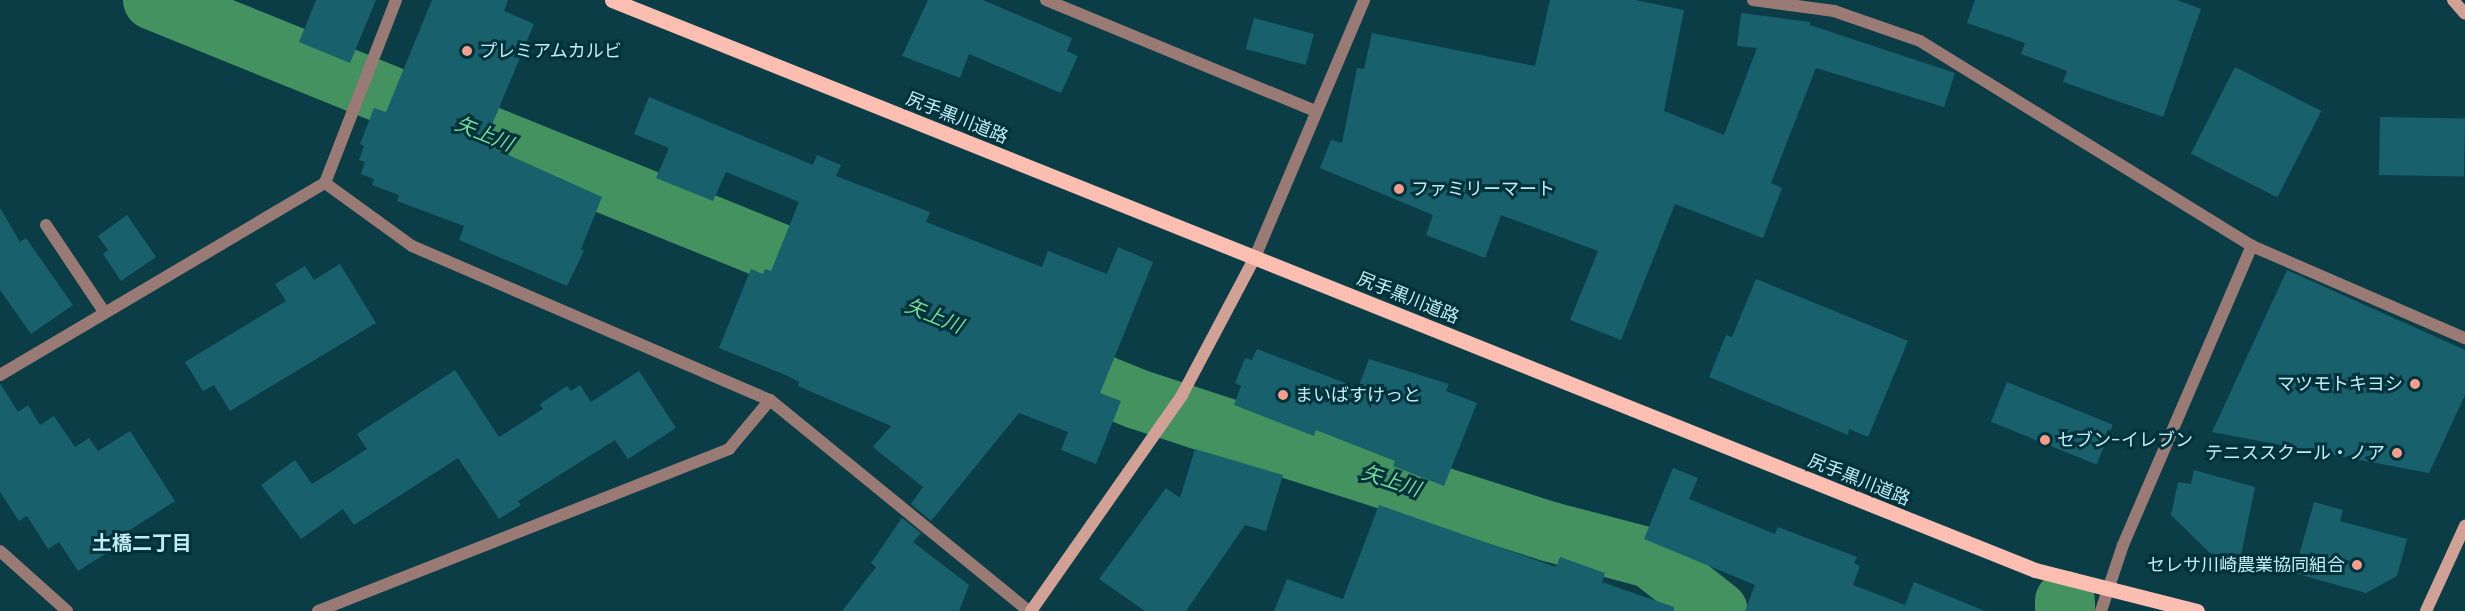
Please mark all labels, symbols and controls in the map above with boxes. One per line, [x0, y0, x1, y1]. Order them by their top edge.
place label: プレミアムカルビ [479, 40, 623, 62]
marker: プレミアムカルビ [460, 44, 474, 58]
street label: 尻手黒川道路 [903, 88, 1011, 148]
water label: 矢上川 [452, 112, 516, 156]
place label: ファミリーマート [1411, 178, 1555, 200]
marker: ファミリーマート [1392, 182, 1406, 196]
street label: 尻手黒川道路 [1354, 268, 1462, 328]
water label: 矢上川 [902, 294, 966, 338]
place label: マツモトキヨシ [2277, 373, 2403, 395]
marker: マツモトキヨシ [2408, 377, 2422, 391]
place label: まいばすけっと [1295, 384, 1421, 406]
marker: まいばすけっと [1276, 388, 1290, 402]
place label: セブン-イレブン [2057, 429, 2193, 451]
marker: セブン-イレブン [2038, 433, 2052, 447]
place label: テニススクール・ノア [2205, 442, 2385, 464]
marker: テニススクール・ノア [2390, 446, 2404, 460]
street label: 尻手黒川道路 [1805, 450, 1913, 510]
water label: 矢上川 [1359, 460, 1423, 502]
district label: 土橋二丁目 [92, 531, 192, 555]
place label: セレサ川崎農業協同組合 [2147, 554, 2345, 576]
marker: セレサ川崎農業協同組合 [2350, 558, 2364, 572]

